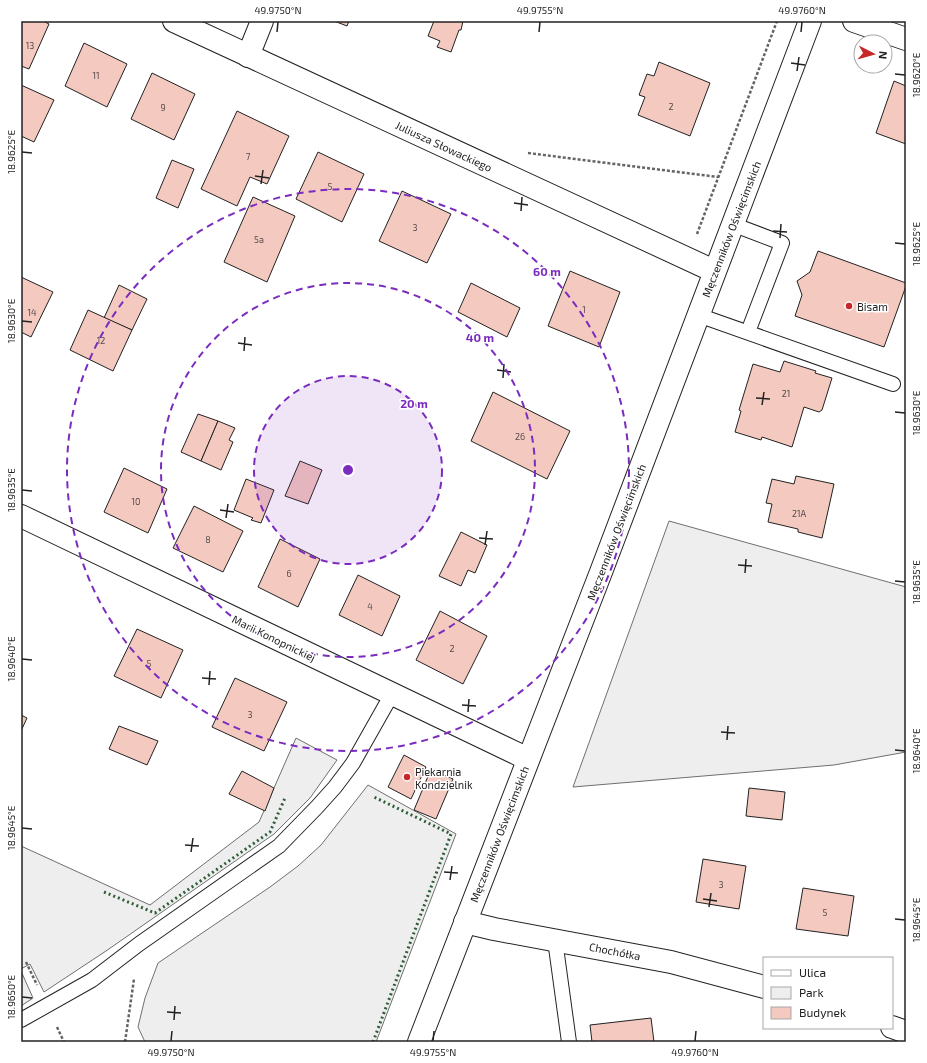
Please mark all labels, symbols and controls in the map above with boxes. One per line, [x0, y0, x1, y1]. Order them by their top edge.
text: 49.9750°N [254, 4, 302, 16]
text: 49.9755°N [517, 4, 563, 16]
text: 49.9760°N [778, 4, 826, 16]
north arrow [853, 34, 893, 74]
house number: 13 [26, 40, 34, 51]
text: N [877, 50, 890, 60]
text: 18.9620°E [910, 52, 922, 97]
house number: 11 [92, 70, 100, 81]
house number: 2 [668, 101, 674, 112]
house number: 9 [160, 102, 166, 113]
street label: Juliusza Słowackiego [394, 118, 494, 174]
text: 18.9625°E [5, 130, 17, 174]
house number: 7 [246, 151, 251, 162]
street label: Męczenników Oświęcimskich [699, 159, 763, 299]
house number: 5 [328, 181, 333, 192]
house number: 3 [412, 222, 418, 233]
text: 18.9625°E [910, 222, 922, 266]
house number: 5a [254, 234, 264, 245]
text: 60 m [533, 264, 561, 278]
text: 18.9630°E [5, 298, 17, 343]
place label: Bisam [857, 300, 888, 313]
marker: Bisam [844, 301, 854, 311]
house number: 1 [582, 304, 586, 315]
house number: 14 [27, 307, 37, 318]
text: 40 m [466, 330, 494, 344]
house number: 12 [97, 335, 105, 346]
house number: 21 [782, 388, 790, 399]
text: 18.9630°E [910, 390, 922, 435]
text: 20 m [400, 396, 428, 410]
house number: 26 [515, 431, 525, 442]
street label: Męczenników Oświęcimskich [584, 462, 648, 602]
centre of rings [341, 463, 355, 477]
text: 18.9635°E [5, 468, 17, 512]
house number: 10 [131, 496, 141, 507]
house number: 21A [792, 508, 807, 519]
house number: 8 [205, 534, 211, 545]
text: 18.9635°E [910, 560, 922, 604]
house number: 6 [286, 568, 292, 579]
house number: 4 [367, 601, 373, 612]
street label: Marii Konopnickiej [230, 612, 318, 665]
text: 18.9640°E [5, 636, 17, 682]
house number: 2 [449, 643, 455, 654]
house number: 5 [147, 658, 152, 669]
house number: 3 [247, 709, 253, 720]
text: 18.9640°E [910, 728, 922, 774]
street label: Męczenników Oświęcimskich [467, 764, 531, 904]
place label: Piekarnia Kondzielnik [415, 765, 473, 791]
marker: Piekarnia Kondzielnik [402, 772, 412, 782]
text: 18.9645°E [5, 805, 17, 850]
house number: 3 [718, 879, 724, 890]
text: 18.9645°E [910, 897, 922, 942]
house number: 5 [823, 907, 828, 918]
street label: Chochółka [588, 940, 642, 962]
legend [763, 957, 893, 1029]
text: Ulica [799, 965, 826, 979]
text: 18.9650°E [5, 974, 17, 1019]
text: Park [799, 985, 824, 999]
text: Budynek [799, 1005, 846, 1019]
text: 49.9750°N [147, 1046, 195, 1058]
text: 49.9755°N [410, 1046, 456, 1058]
text: 49.9760°N [671, 1046, 719, 1058]

